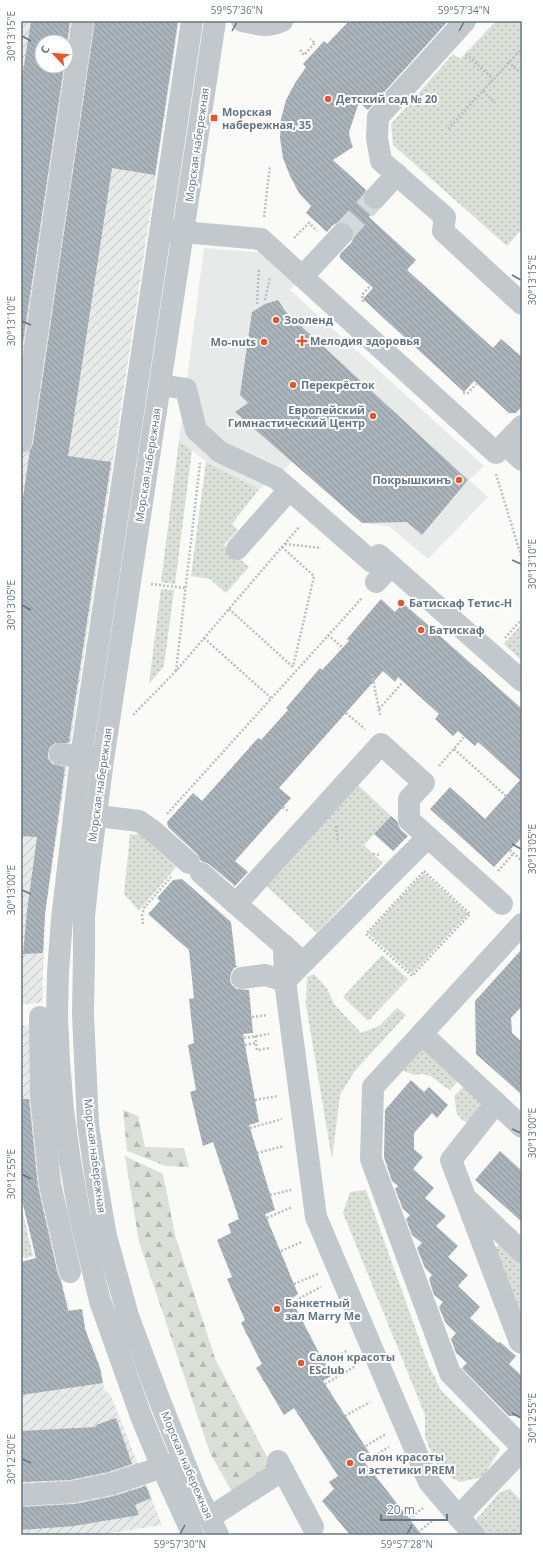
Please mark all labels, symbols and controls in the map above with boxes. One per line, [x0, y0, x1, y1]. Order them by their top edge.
text: 59°57'36"N [211, 3, 263, 17]
text: 59°57'34"N [438, 3, 490, 17]
text: 30°13'15"E [4, 11, 18, 61]
north arrow [34, 34, 74, 74]
text: С [36, 43, 53, 56]
street label: Морская набережная [181, 87, 212, 203]
place label: Детский сад № 20 [336, 91, 437, 106]
marker: Детский сад № 20 [323, 94, 333, 104]
place label: Морская набережная, 35 [222, 104, 311, 132]
marker: Морская набережная, 35 [209, 113, 219, 123]
text: 30°13'15"E [525, 255, 539, 305]
text: 30°13'10"E [4, 296, 18, 346]
place label: Зооленд [284, 312, 334, 327]
marker: Зооленд [271, 315, 281, 325]
place label: Мелодия здоровья [310, 333, 420, 348]
place label: Mo-nuts [211, 334, 257, 349]
marker: Мелодия здоровья [297, 336, 307, 346]
marker: Mo-nuts [259, 337, 269, 347]
place label: Перекрёсток [301, 377, 375, 392]
marker: Перекрёсток [288, 380, 298, 390]
place label: Европейский Гимнастический Центр [228, 402, 365, 430]
street label: Морская набережная [131, 407, 164, 523]
marker: Европейский Гимнастический Центр [368, 411, 378, 421]
place label: Покрышкинъ [372, 472, 451, 487]
marker: Покрышкинъ [454, 475, 464, 485]
text: 30°13'10"E [525, 539, 539, 589]
text: 30°13'05"E [4, 580, 18, 630]
place label: Батискаф Тетис-Н [409, 595, 512, 610]
marker: Батискаф Тетис-Н [396, 598, 406, 608]
place label: Батискаф [429, 622, 485, 637]
marker: Батискаф [416, 625, 426, 635]
street label: Морская набережная [84, 727, 115, 843]
text: 30°13'05"E [525, 824, 539, 874]
text: 30°13'00"E [4, 865, 18, 915]
street label: Морская набережная [81, 1098, 110, 1214]
text: 30°13'00"E [525, 1108, 539, 1158]
text: 30°12'55"E [4, 1149, 18, 1199]
place label: Банкетный зал Marry Me [285, 1295, 361, 1323]
marker: Банкетный зал Marry Me [272, 1304, 282, 1314]
place label: Салон красоты ESclub [309, 1349, 395, 1377]
marker: Салон красоты ESclub [296, 1358, 306, 1368]
text: 30°12'55"E [525, 1393, 539, 1443]
street label: Морская набережная [158, 1409, 217, 1521]
text: 30°12'50"E [4, 1434, 18, 1484]
place label: Салон красоты и эстетики PREM [358, 1449, 455, 1477]
marker: Салон красоты и эстетики PREM [345, 1458, 355, 1468]
scale bar [381, 1496, 447, 1522]
text: 20 m [387, 1501, 415, 1518]
text: 59°57'30"N [154, 1537, 206, 1551]
text: 59°57'28"N [381, 1537, 433, 1551]

